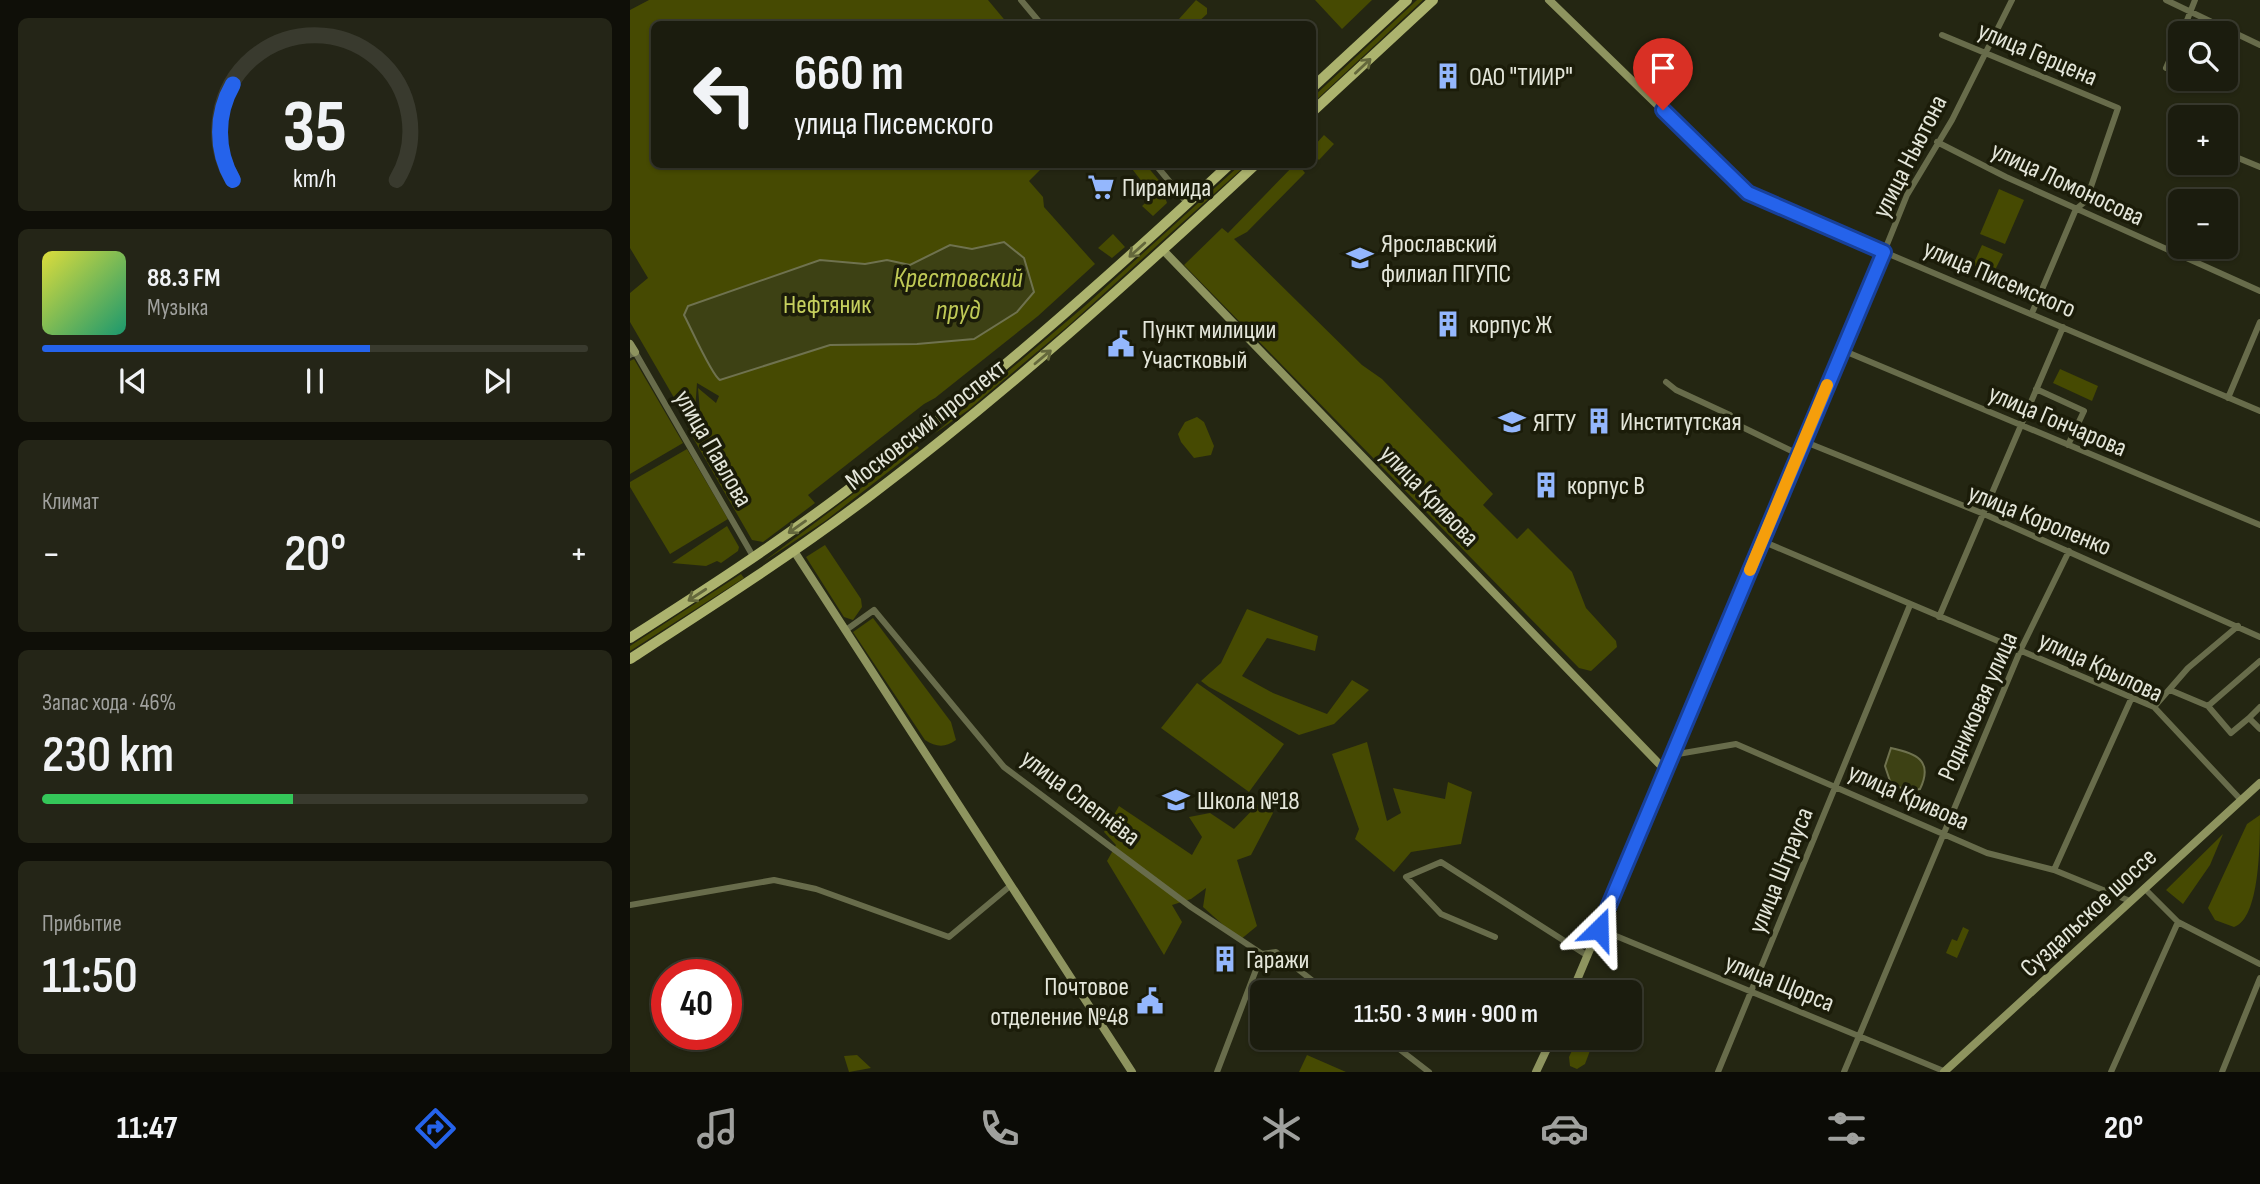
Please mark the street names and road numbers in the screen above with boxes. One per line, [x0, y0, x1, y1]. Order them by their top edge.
street label: улица Герцена [1973, 15, 2102, 93]
street label: улица Ньютона [1866, 90, 1954, 223]
street label: улица Ломоносова [1986, 135, 2149, 233]
street label: улица Писемского [1919, 233, 2080, 325]
street label: Московский проспект [840, 353, 1012, 497]
street label: улица Гончарова [1984, 378, 2131, 464]
street label: улица Павлова [667, 385, 759, 513]
street label: улица Кривова [1373, 439, 1485, 553]
street label: улица Короленко [1963, 478, 2116, 563]
street label: улица Крылова [2033, 625, 2167, 710]
street label: Родниковая улица [1932, 627, 2025, 786]
street label: улица Слепнёва [1014, 743, 1146, 853]
street label: улица Кривова [1843, 757, 1974, 838]
street label: улица Штрауса [1742, 803, 1821, 938]
street label: Суздальское шоссе [2014, 842, 2164, 984]
street label: улица Щорса [1720, 947, 1839, 1019]

